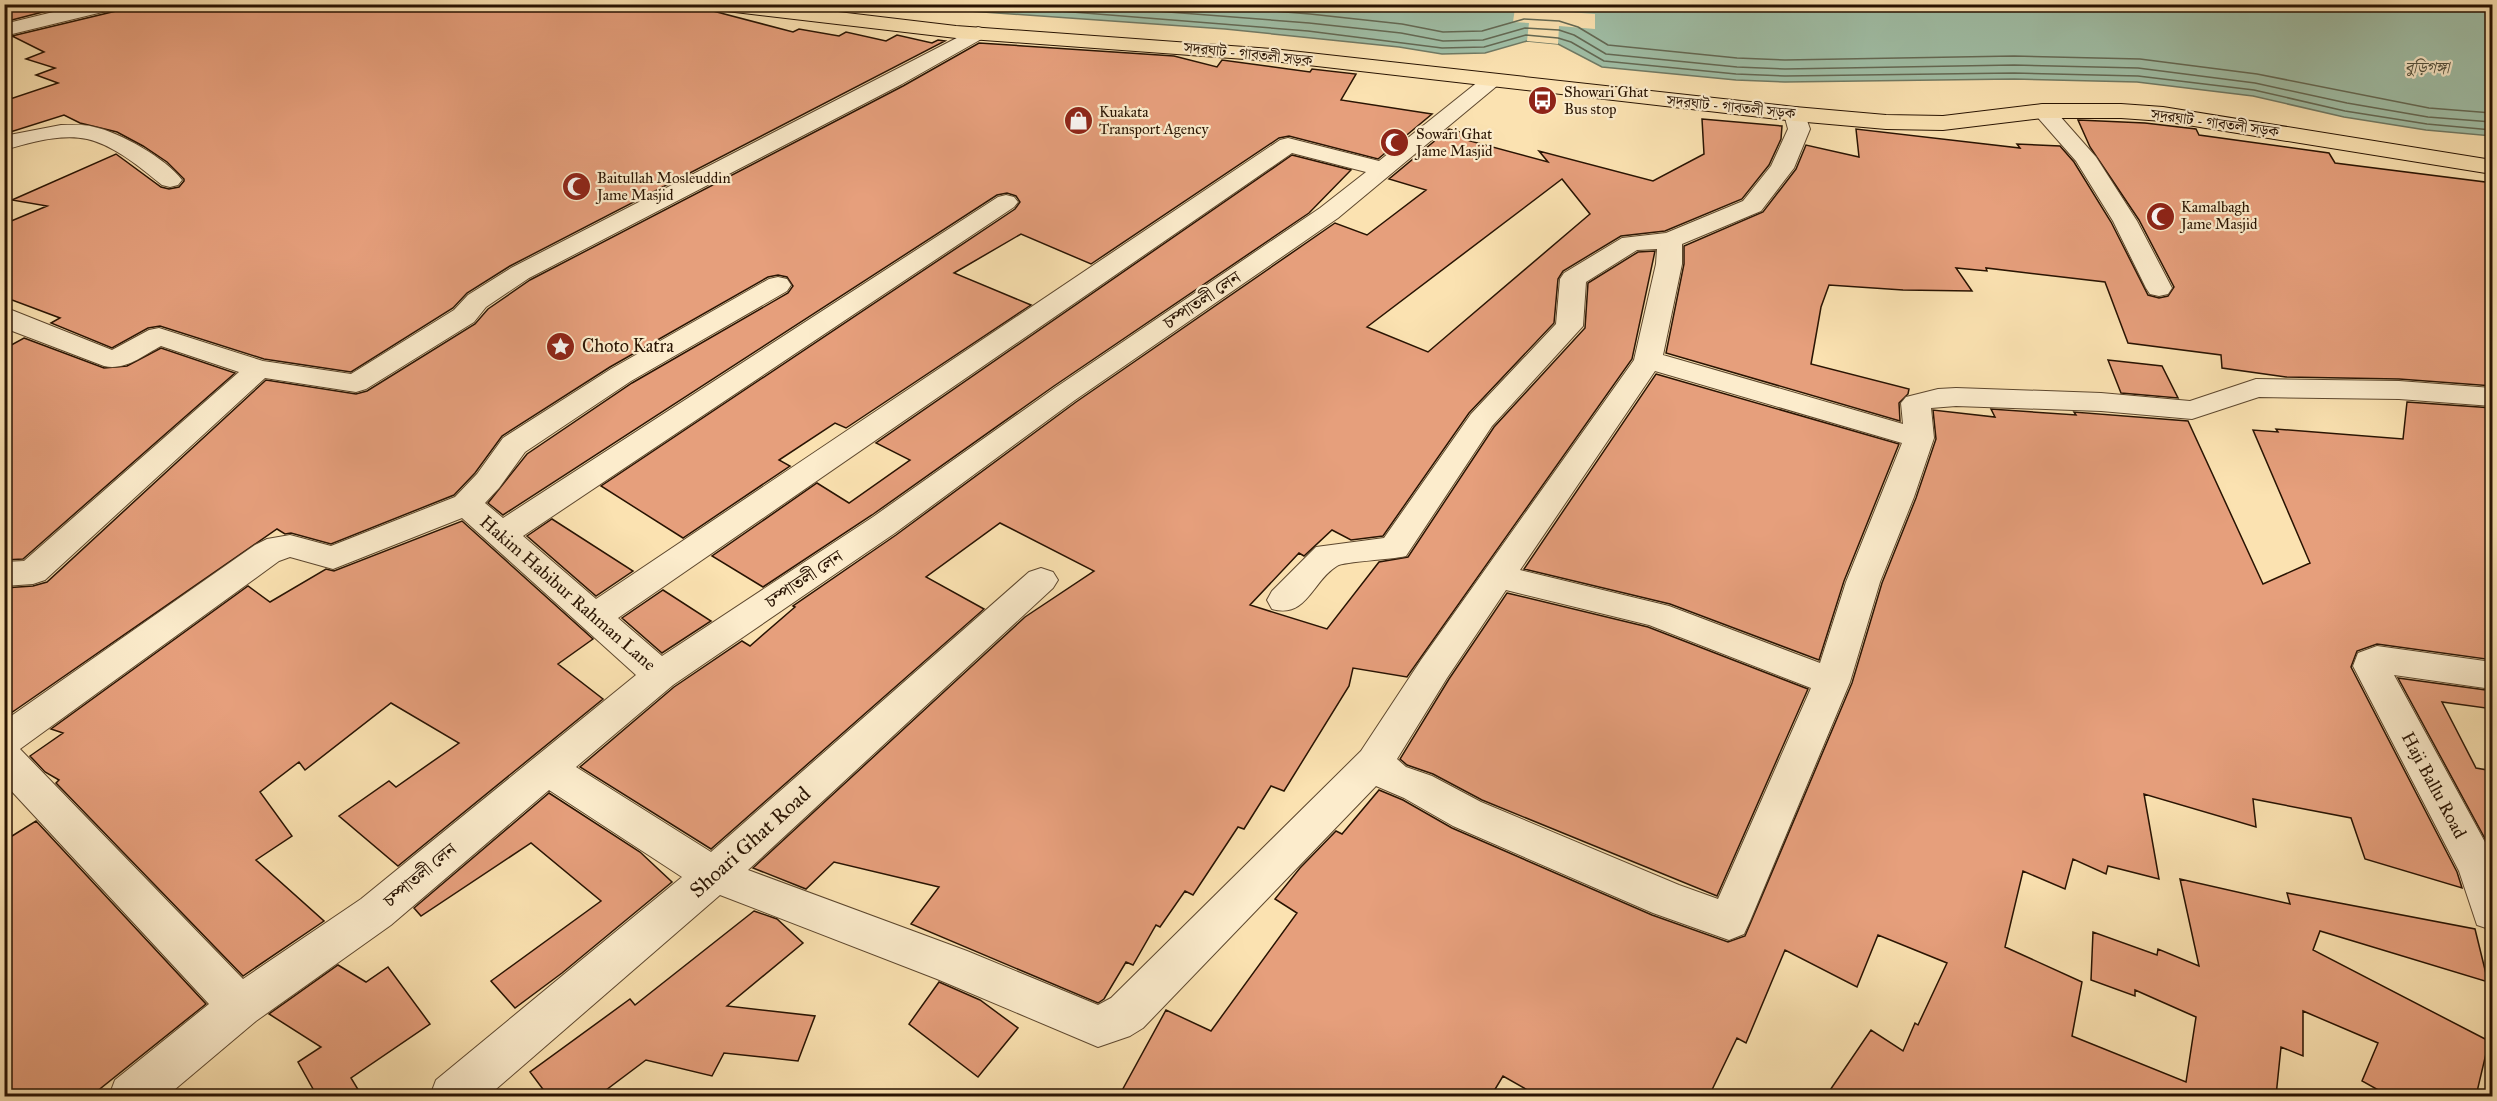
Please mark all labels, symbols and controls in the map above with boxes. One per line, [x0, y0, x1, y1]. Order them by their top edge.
street label: সদরঘাট - গাবতলী সড়ক [1182, 38, 1314, 70]
water label: বুড়িগঙ্গা [2405, 58, 2451, 77]
place label: Showari Ghat Bus stop [1564, 83, 1649, 118]
bus stop icon: Showari Ghat Bus stop [1527, 85, 1559, 117]
street label: সদরঘাট - গাবতলী সড়ক [1665, 91, 1797, 123]
place label: Kuakata Transport Agency [1099, 103, 1210, 138]
shop icon: Kuakata Transport Agency [1062, 105, 1094, 137]
street label: সদরঘাট - গাবতলী সড়ক [2149, 105, 2281, 141]
place label: Sowari Ghat Jame Masjid [1414, 125, 1493, 161]
mosque icon: Sowari Ghat Jame Masjid [1379, 127, 1411, 159]
place label: Baitullah Mosleuddin Jame Masjid [595, 169, 731, 205]
mosque icon: Baitullah Mosleuddin Jame Masjid [560, 171, 592, 203]
place label: Kamalbagh Jame Masjid [2179, 198, 2258, 234]
mosque icon: Kamalbagh Jame Masjid [2144, 200, 2176, 232]
street label: চম্পাতলী লেন [1158, 266, 1245, 334]
place icon: Choto Katra [545, 330, 577, 362]
place label: Choto Katra [582, 335, 674, 357]
street label: Hakim Habibur Rahman Lane [476, 511, 660, 675]
street label: চম্পাতলী লেন [760, 545, 847, 613]
street label: Haji Ballu Road [2397, 728, 2471, 842]
street label: Shoari Ghat Road [684, 780, 816, 903]
street label: চম্পাতলী লেন [378, 838, 461, 913]

